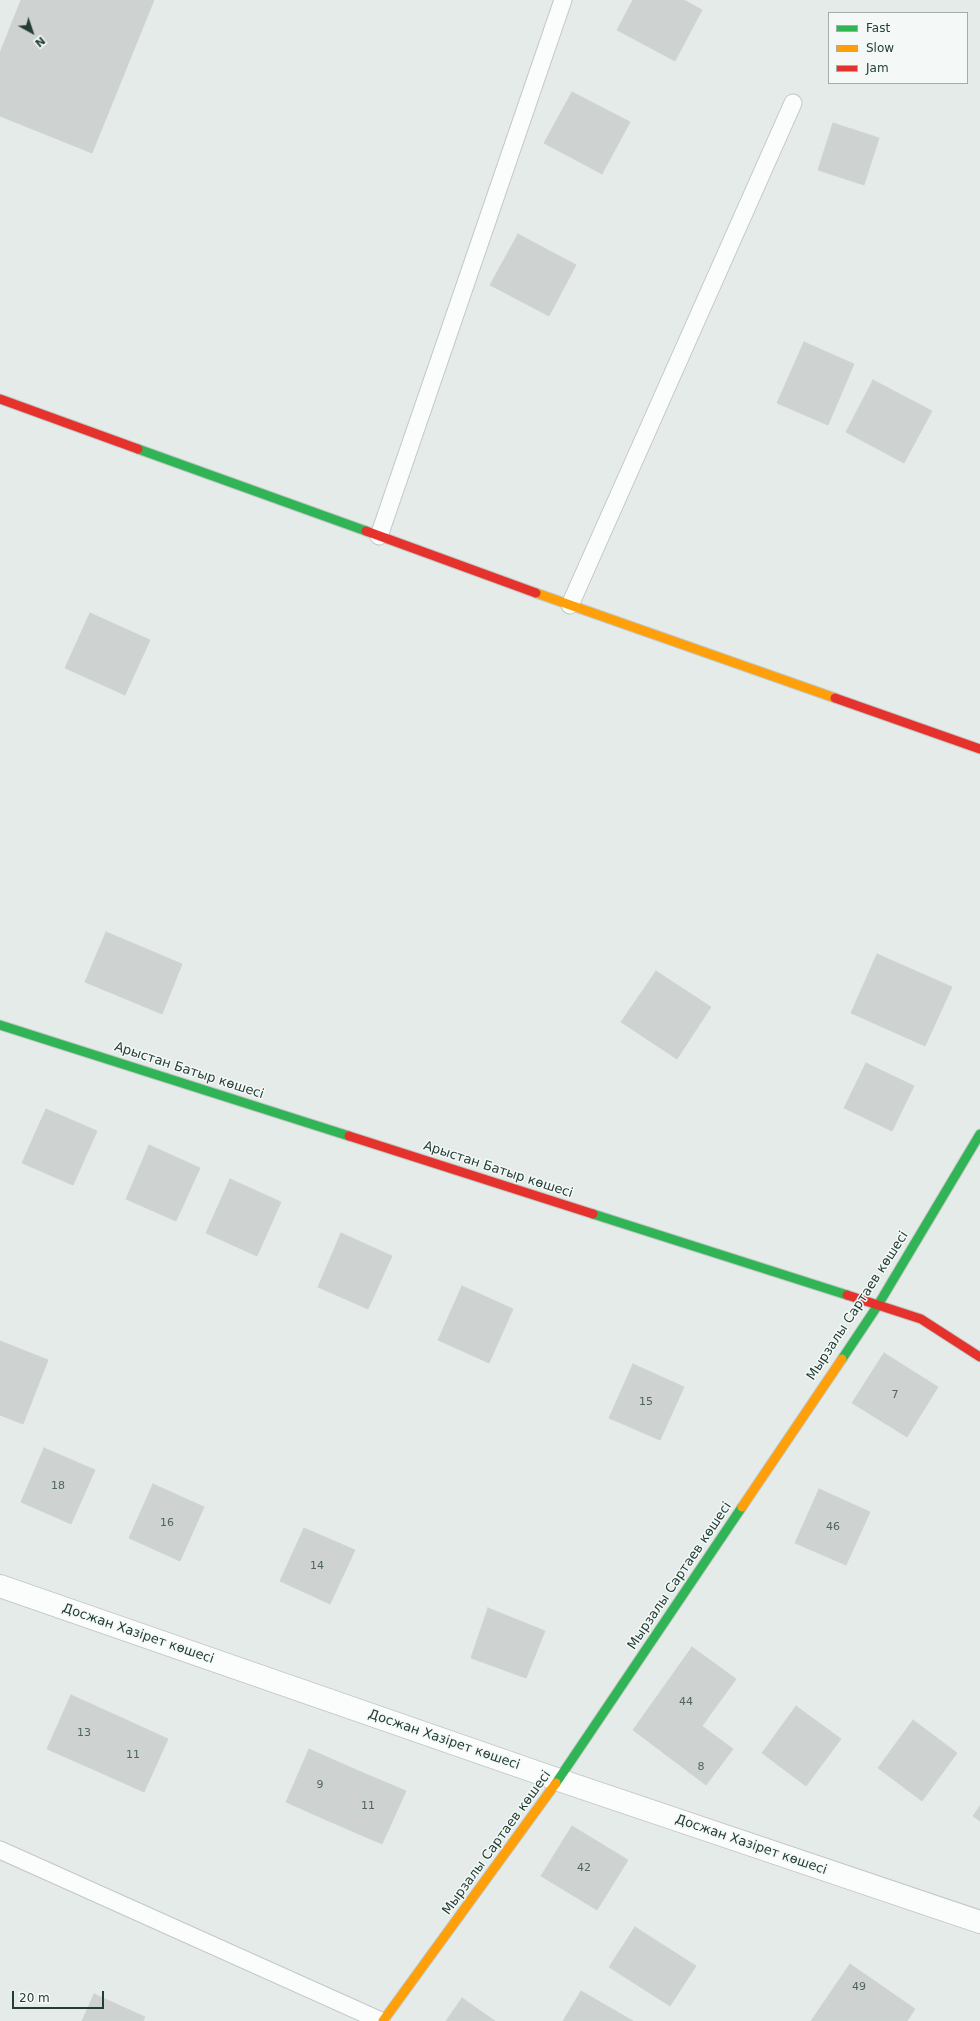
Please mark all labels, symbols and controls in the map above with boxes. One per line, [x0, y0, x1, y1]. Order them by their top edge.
north arrow [12, 12, 52, 52]
legend [828, 12, 968, 84]
text: Fast [866, 21, 890, 35]
text: N [32, 34, 48, 50]
text: Slow [866, 41, 894, 55]
text: Jam [866, 61, 889, 75]
street label: Арыстан Батыр көшесі [112, 1039, 266, 1103]
street label: Арыстан Батыр көшесі [421, 1138, 575, 1202]
street label: Мырзалы Сартаев көшесі [804, 1229, 912, 1383]
house number: 7 [892, 1388, 898, 1402]
house number: 15 [639, 1395, 653, 1409]
house number: 18 [51, 1479, 65, 1493]
street label: Мырзалы Сартаев көшесі [625, 1499, 735, 1653]
house number: 16 [160, 1516, 174, 1530]
house number: 46 [826, 1520, 840, 1534]
house number: 14 [310, 1559, 324, 1573]
street label: Досжан Хазірет көшесі [60, 1601, 216, 1667]
house number: 44 [679, 1695, 693, 1709]
street label: Досжан Хазірет көшесі [366, 1707, 522, 1773]
house number: 13 [77, 1726, 91, 1740]
house number: 11 [126, 1748, 140, 1762]
house number: 8 [698, 1760, 704, 1774]
street label: Мырзалы Сартаев көшесі [439, 1768, 555, 1918]
house number: 9 [317, 1778, 323, 1792]
house number: 11 [361, 1799, 375, 1813]
street label: Досжан Хазірет көшесі [673, 1812, 829, 1878]
house number: 42 [577, 1861, 591, 1875]
house number: 49 [852, 1980, 866, 1994]
scale bar [14, 1983, 106, 2009]
text: 20 m [19, 1991, 50, 2005]

